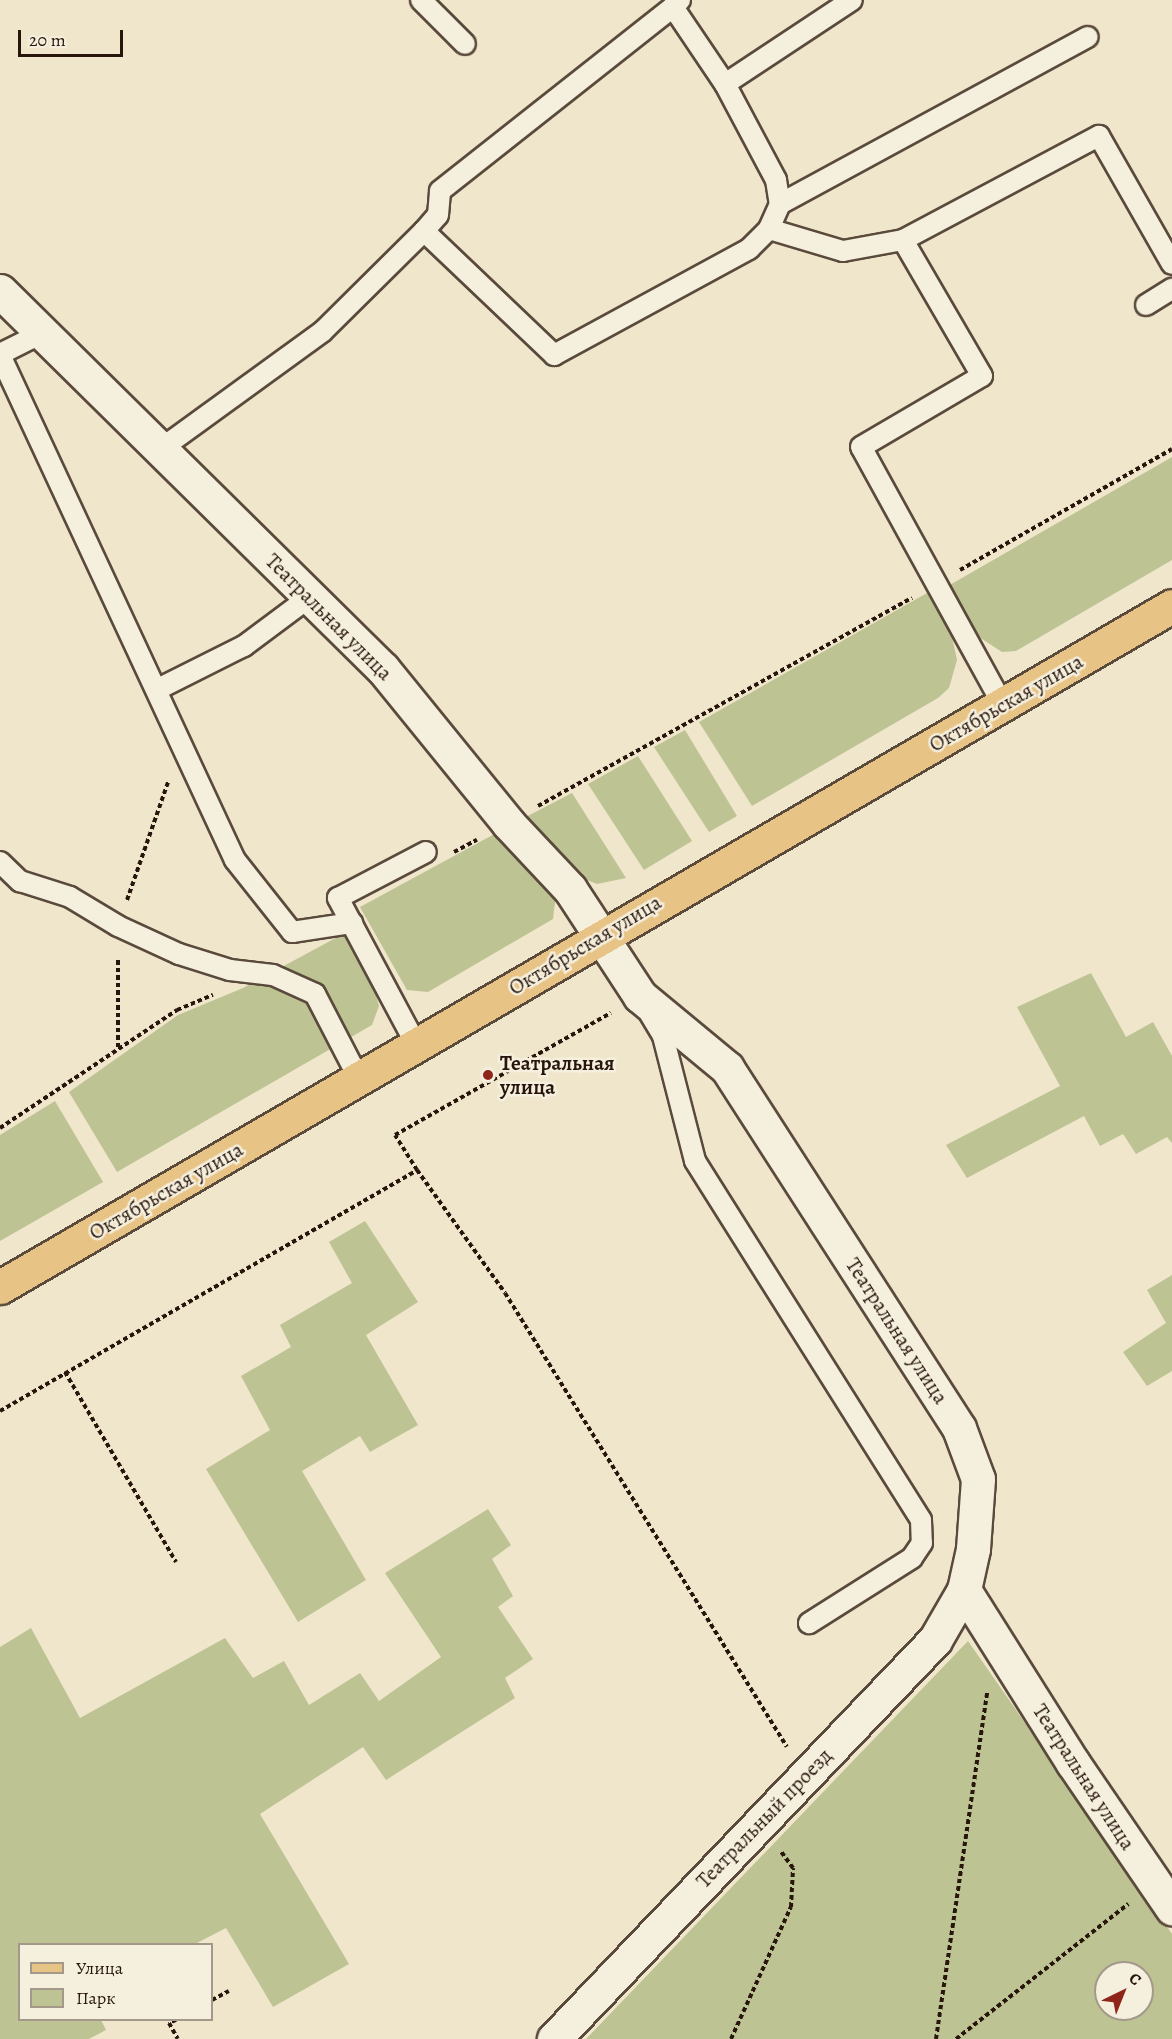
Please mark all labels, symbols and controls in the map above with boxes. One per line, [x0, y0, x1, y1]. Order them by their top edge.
scale bar [21, 18, 126, 56]
text: 20 m [29, 28, 66, 52]
street label: Театральная улица [260, 548, 398, 686]
street label: Октябрьская улица [925, 649, 1087, 757]
street label: Октябрьская улица [504, 890, 666, 1000]
place label: Театральная улица [500, 1050, 615, 1100]
marker: Театральная улица [481, 1068, 495, 1082]
street label: Октябрьская улица [85, 1137, 247, 1245]
street label: Театральная улица [840, 1253, 954, 1409]
street label: Театральная улица [1027, 1699, 1141, 1855]
street label: Театральный проезд [691, 1743, 837, 1893]
legend [18, 1943, 213, 2021]
text: Улица [76, 1956, 123, 1980]
north arrow [1094, 1961, 1154, 2021]
text: С [1124, 1968, 1146, 1991]
text: Парк [76, 1986, 116, 2010]

